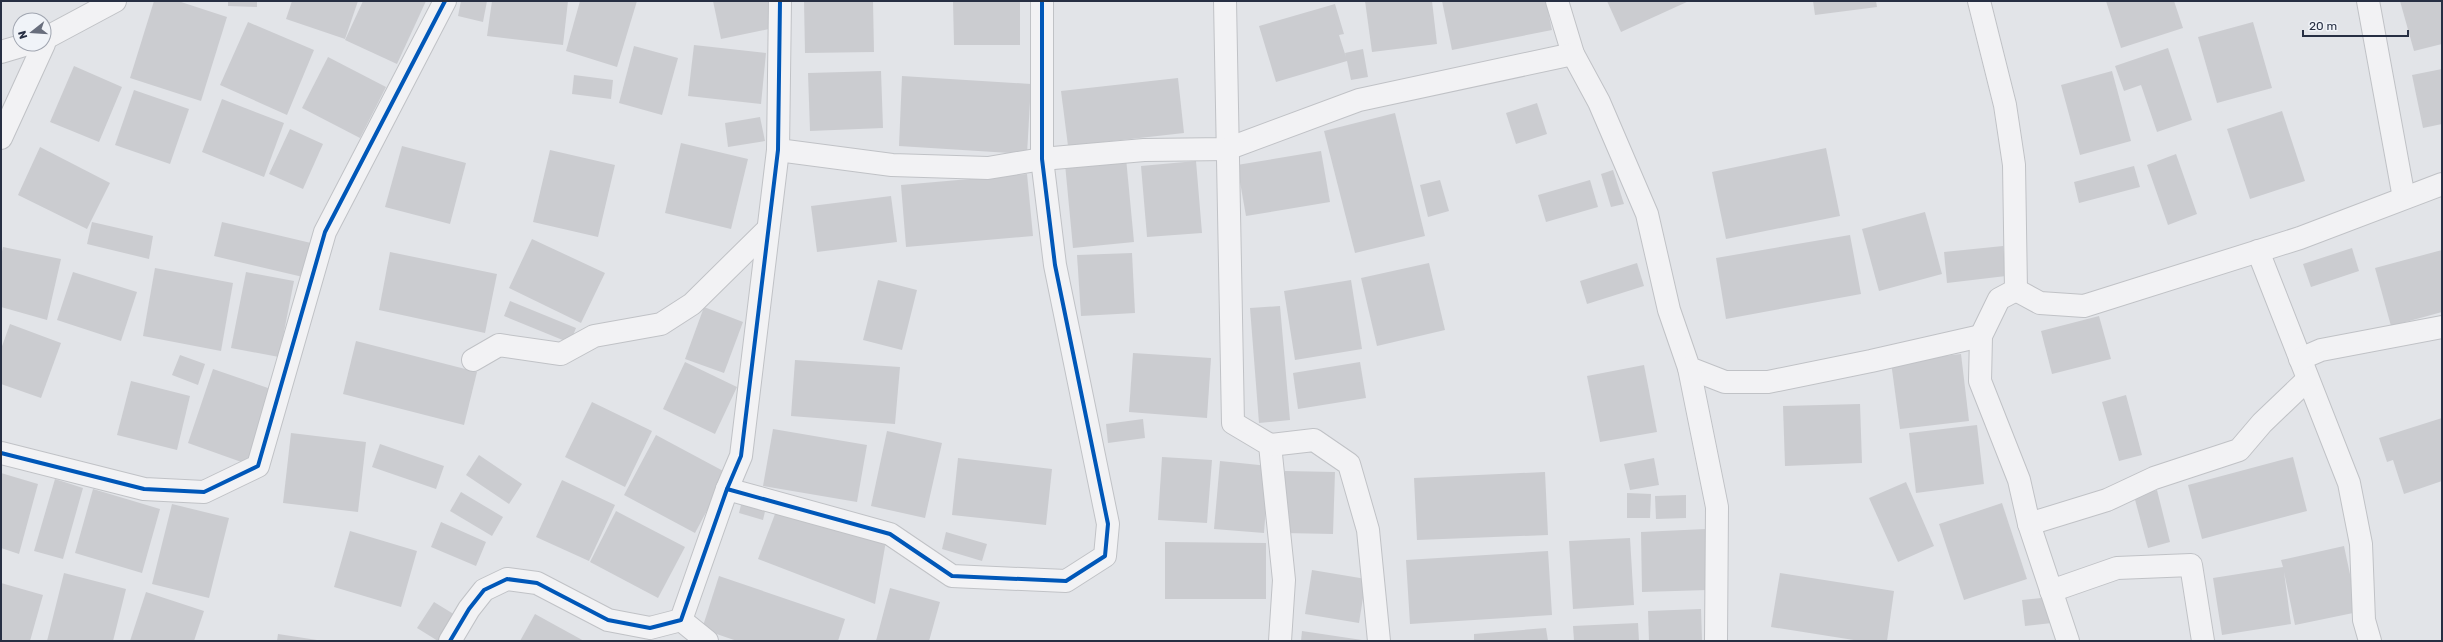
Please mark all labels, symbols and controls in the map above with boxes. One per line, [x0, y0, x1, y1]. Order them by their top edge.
north arrow [12, 12, 52, 52]
scale bar [2303, 12, 2408, 38]
text: 20 m [2309, 19, 2337, 33]
text: N [16, 29, 30, 40]

